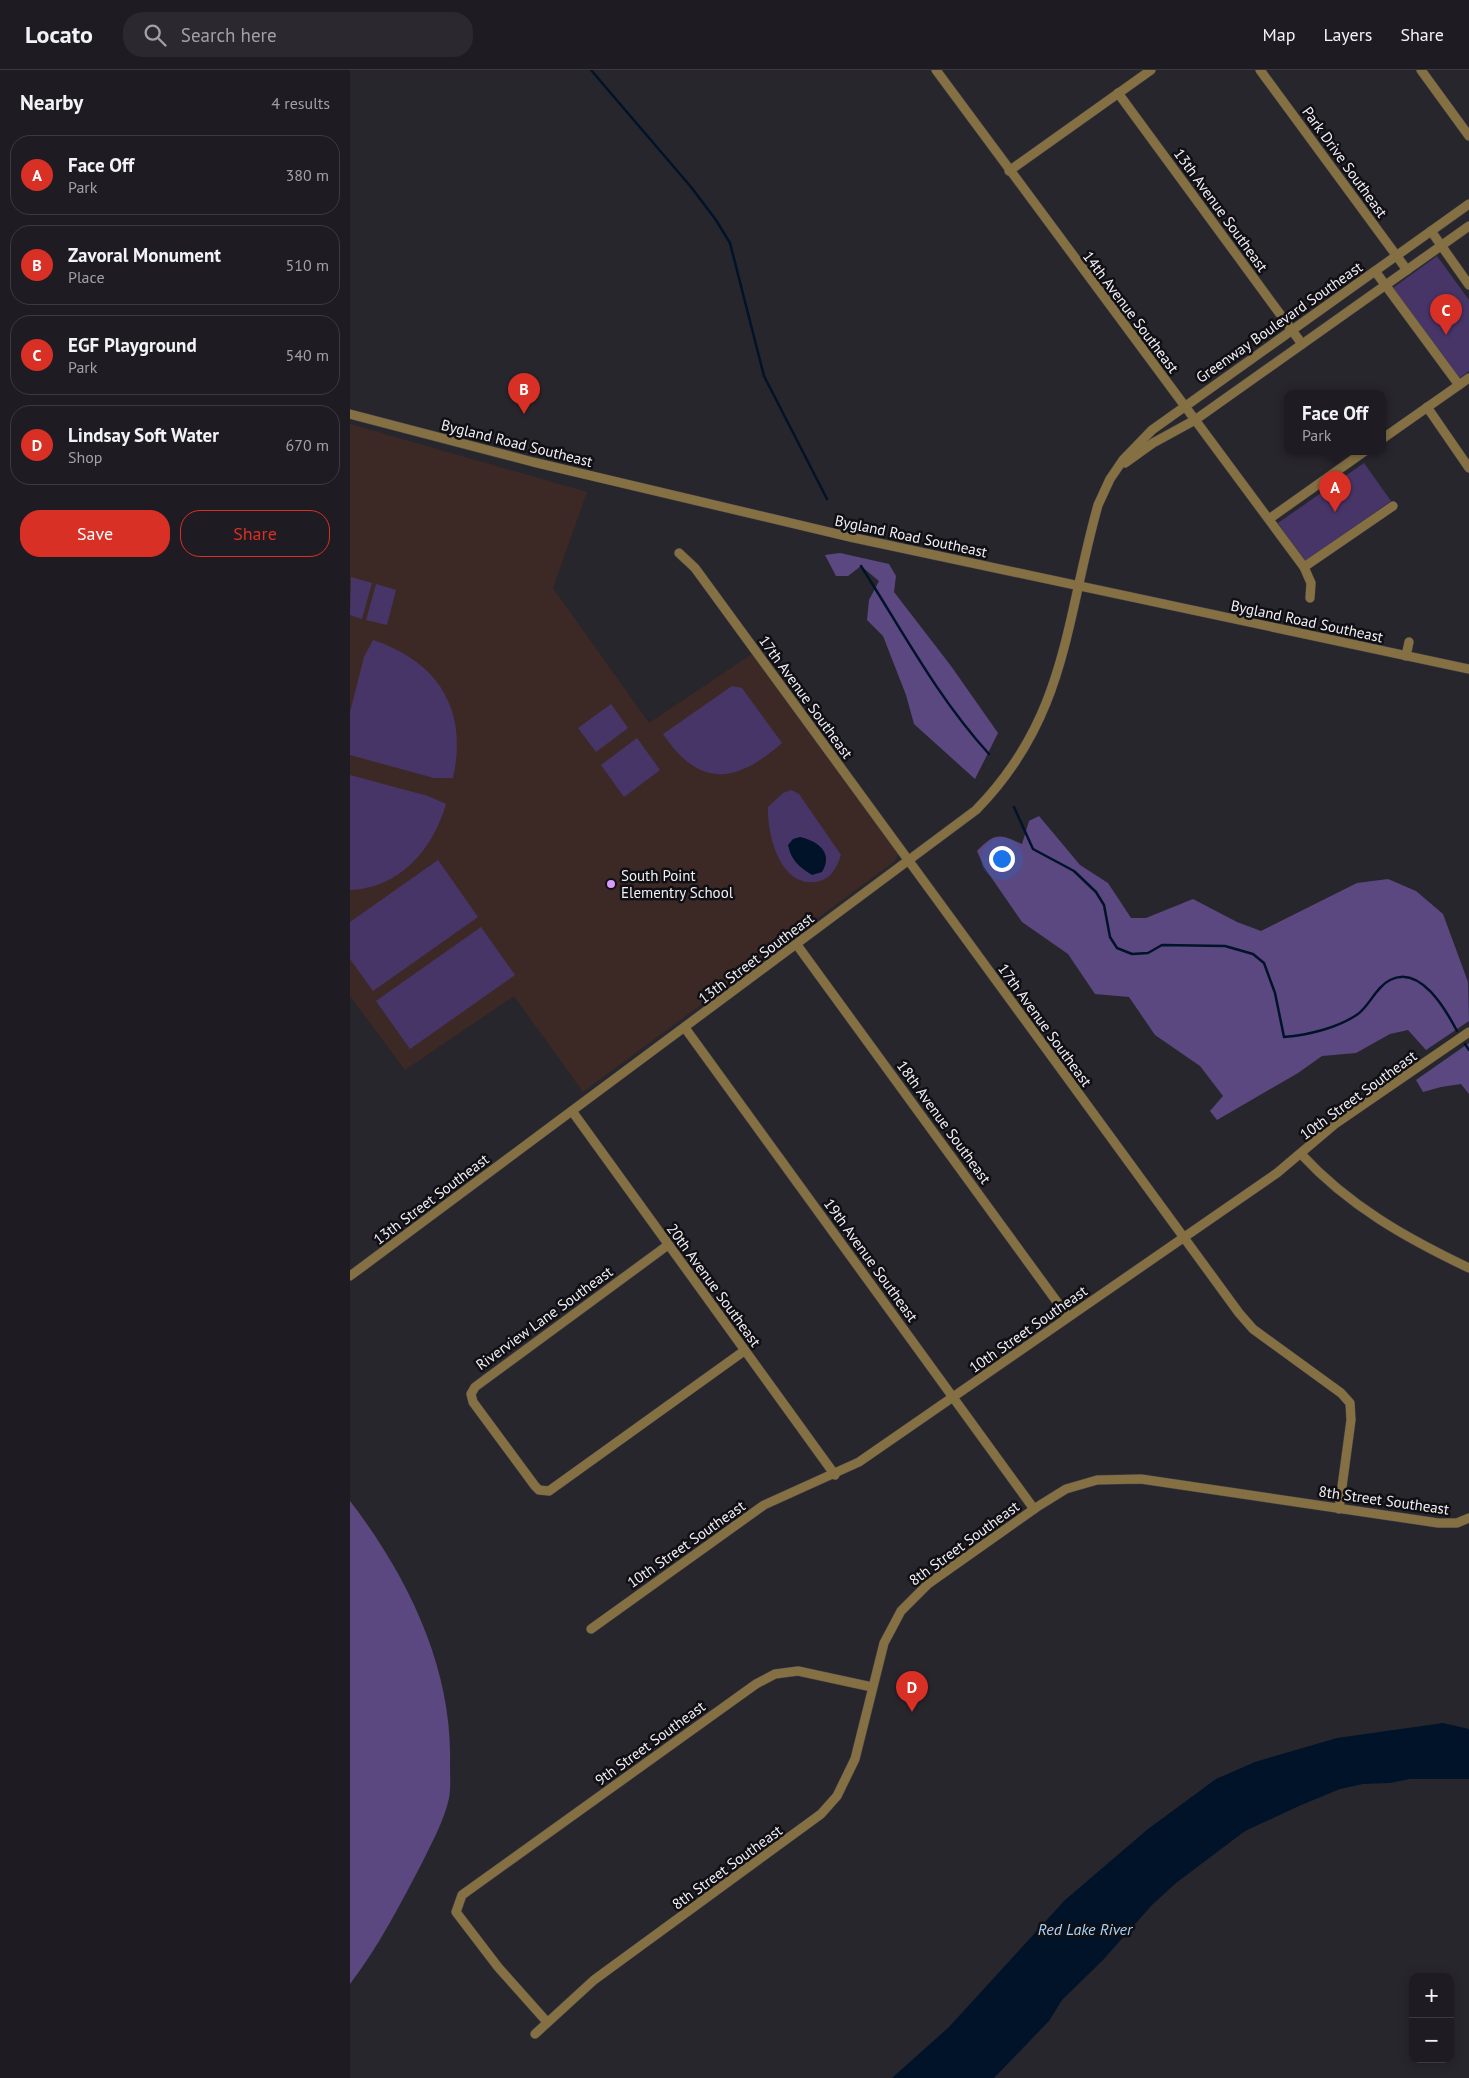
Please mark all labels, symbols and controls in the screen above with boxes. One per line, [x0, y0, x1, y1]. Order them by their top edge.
search box [123, 12, 473, 57]
text: Locato [25, 19, 93, 50]
icon: search [141, 21, 169, 49]
text: Search here [181, 23, 277, 47]
text: Map [1263, 23, 1295, 46]
text: Layers [1323, 23, 1372, 46]
text: Share [1400, 23, 1444, 46]
text: Nearby [20, 89, 83, 116]
text: 4 results [271, 93, 330, 113]
street label: Park Drive Southeast [1298, 103, 1392, 221]
street label: 13th Avenue Southeast [1170, 145, 1272, 275]
text: Face Off [68, 153, 134, 177]
text: A [32, 165, 42, 185]
text: 380 m [286, 165, 329, 185]
text: Park [68, 177, 97, 197]
text: Zavoral Monument [68, 243, 221, 267]
street label: 14th Avenue Southeast [1079, 247, 1183, 377]
text: B [32, 255, 42, 275]
text: 510 m [286, 255, 329, 275]
street label: Greenway Boulevard Southeast [1192, 257, 1366, 387]
text: Place [68, 267, 105, 287]
pin: C [1430, 294, 1462, 335]
text: EGF Playground [68, 333, 197, 357]
text: C [33, 345, 41, 365]
text: 540 m [286, 345, 329, 365]
text: Park [68, 357, 97, 377]
pin: B [508, 373, 540, 414]
popup [1284, 390, 1386, 455]
text: Face Off [1302, 401, 1368, 425]
street label: Bygland Road Southeast [439, 415, 595, 471]
text: Lindsay Soft Water [68, 423, 219, 447]
text: Park [1302, 425, 1331, 445]
text: D [32, 435, 42, 455]
text: 670 m [286, 435, 329, 455]
text: Shop [68, 447, 102, 467]
pin: A [1319, 471, 1351, 512]
button: Save [20, 510, 170, 557]
button: Share [180, 510, 330, 557]
street label: Bygland Road Southeast [833, 511, 989, 561]
street label: Bygland Road Southeast [1229, 596, 1385, 646]
street label: 17th Avenue Southeast [755, 632, 857, 762]
your location [989, 846, 1015, 872]
place label: South Point Elementry School [621, 866, 734, 902]
marker: South Point Elementry School [605, 878, 617, 890]
street label: 13th Street Southeast [694, 908, 818, 1008]
street label: 17th Avenue Southeast [994, 960, 1096, 1090]
street label: 10th Street Southeast [1296, 1046, 1420, 1144]
street label: 18th Avenue Southeast [893, 1057, 995, 1187]
street label: 13th Street Southeast [369, 1149, 493, 1249]
street label: 19th Avenue Southeast [820, 1195, 922, 1325]
street label: 20th Avenue Southeast [663, 1220, 765, 1350]
street label: Riverview Lane Southeast [472, 1262, 616, 1374]
street label: 10th Street Southeast [965, 1281, 1091, 1377]
street label: 8th Street Southeast [1317, 1481, 1451, 1519]
street label: 10th Street Southeast [623, 1496, 749, 1592]
street label: 8th Street Southeast [905, 1497, 1023, 1589]
pin: D [896, 1671, 928, 1712]
street label: 9th Street Southeast [591, 1697, 709, 1789]
street label: 8th Street Southeast [668, 1821, 786, 1913]
water label: Red Lake River [1038, 1919, 1134, 1939]
map controls [1409, 1973, 1454, 2063]
button: + [1409, 1973, 1454, 2018]
button: − [1409, 2018, 1454, 2063]

